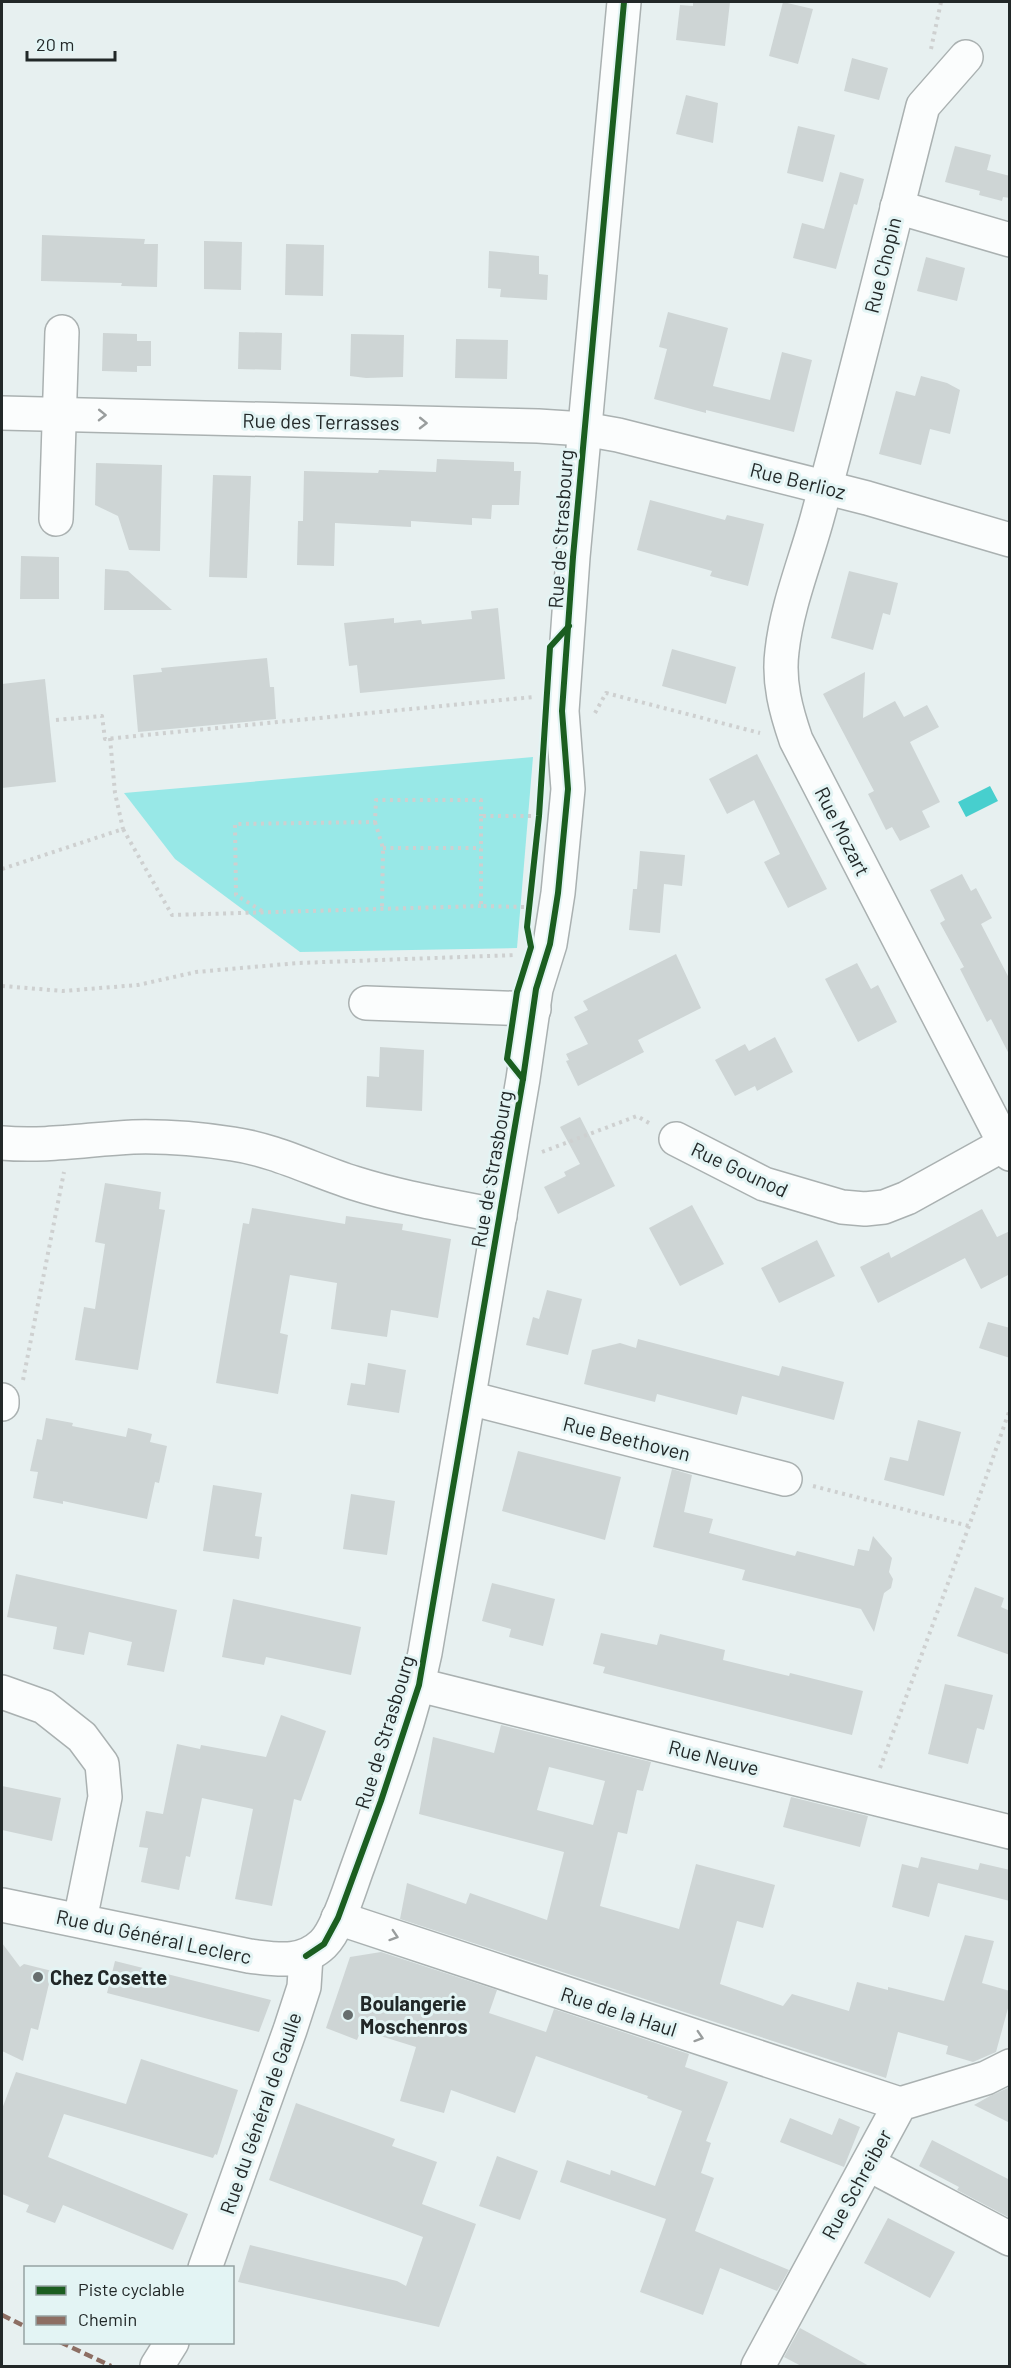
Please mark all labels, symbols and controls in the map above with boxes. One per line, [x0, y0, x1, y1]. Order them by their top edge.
scale bar [27, 24, 116, 62]
text: 20 m [36, 33, 74, 55]
street label: Rue Chopin [858, 214, 906, 316]
street label: Rue des Terrasses [242, 408, 400, 434]
one-way arrow [97, 409, 106, 421]
one-way arrow [418, 417, 427, 430]
street label: Rue de Strasbourg [542, 449, 578, 609]
street label: Rue Berlioz [748, 457, 848, 503]
street label: Rue Mozart [810, 782, 876, 880]
street label: Rue de Strasbourg [465, 1088, 517, 1250]
street label: Rue Gounod [688, 1136, 792, 1202]
street label: Rue Beethoven [561, 1411, 693, 1465]
street label: Rue de Strasbourg [349, 1652, 419, 1812]
street label: Rue Neuve [666, 1734, 762, 1780]
street label: Rue du Général Leclerc [54, 1904, 254, 1968]
one-way arrow [388, 1929, 399, 1942]
place label: Chez Cosette [50, 1965, 167, 1989]
marker: Chez Cosette [31, 1970, 45, 1984]
street label: Rue de la Haul [558, 1981, 680, 2041]
place label: Boulangerie Moschenros [360, 1991, 468, 2038]
marker: Boulangerie Moschenros [341, 2008, 355, 2022]
street label: Rue du Général de Gaulle [214, 2009, 306, 2217]
one-way arrow [693, 2030, 704, 2043]
street label: Rue Schreiber [816, 2125, 896, 2243]
legend [24, 2266, 234, 2344]
text: Piste cyclable [78, 2278, 185, 2300]
text: Chemin [78, 2308, 137, 2330]

